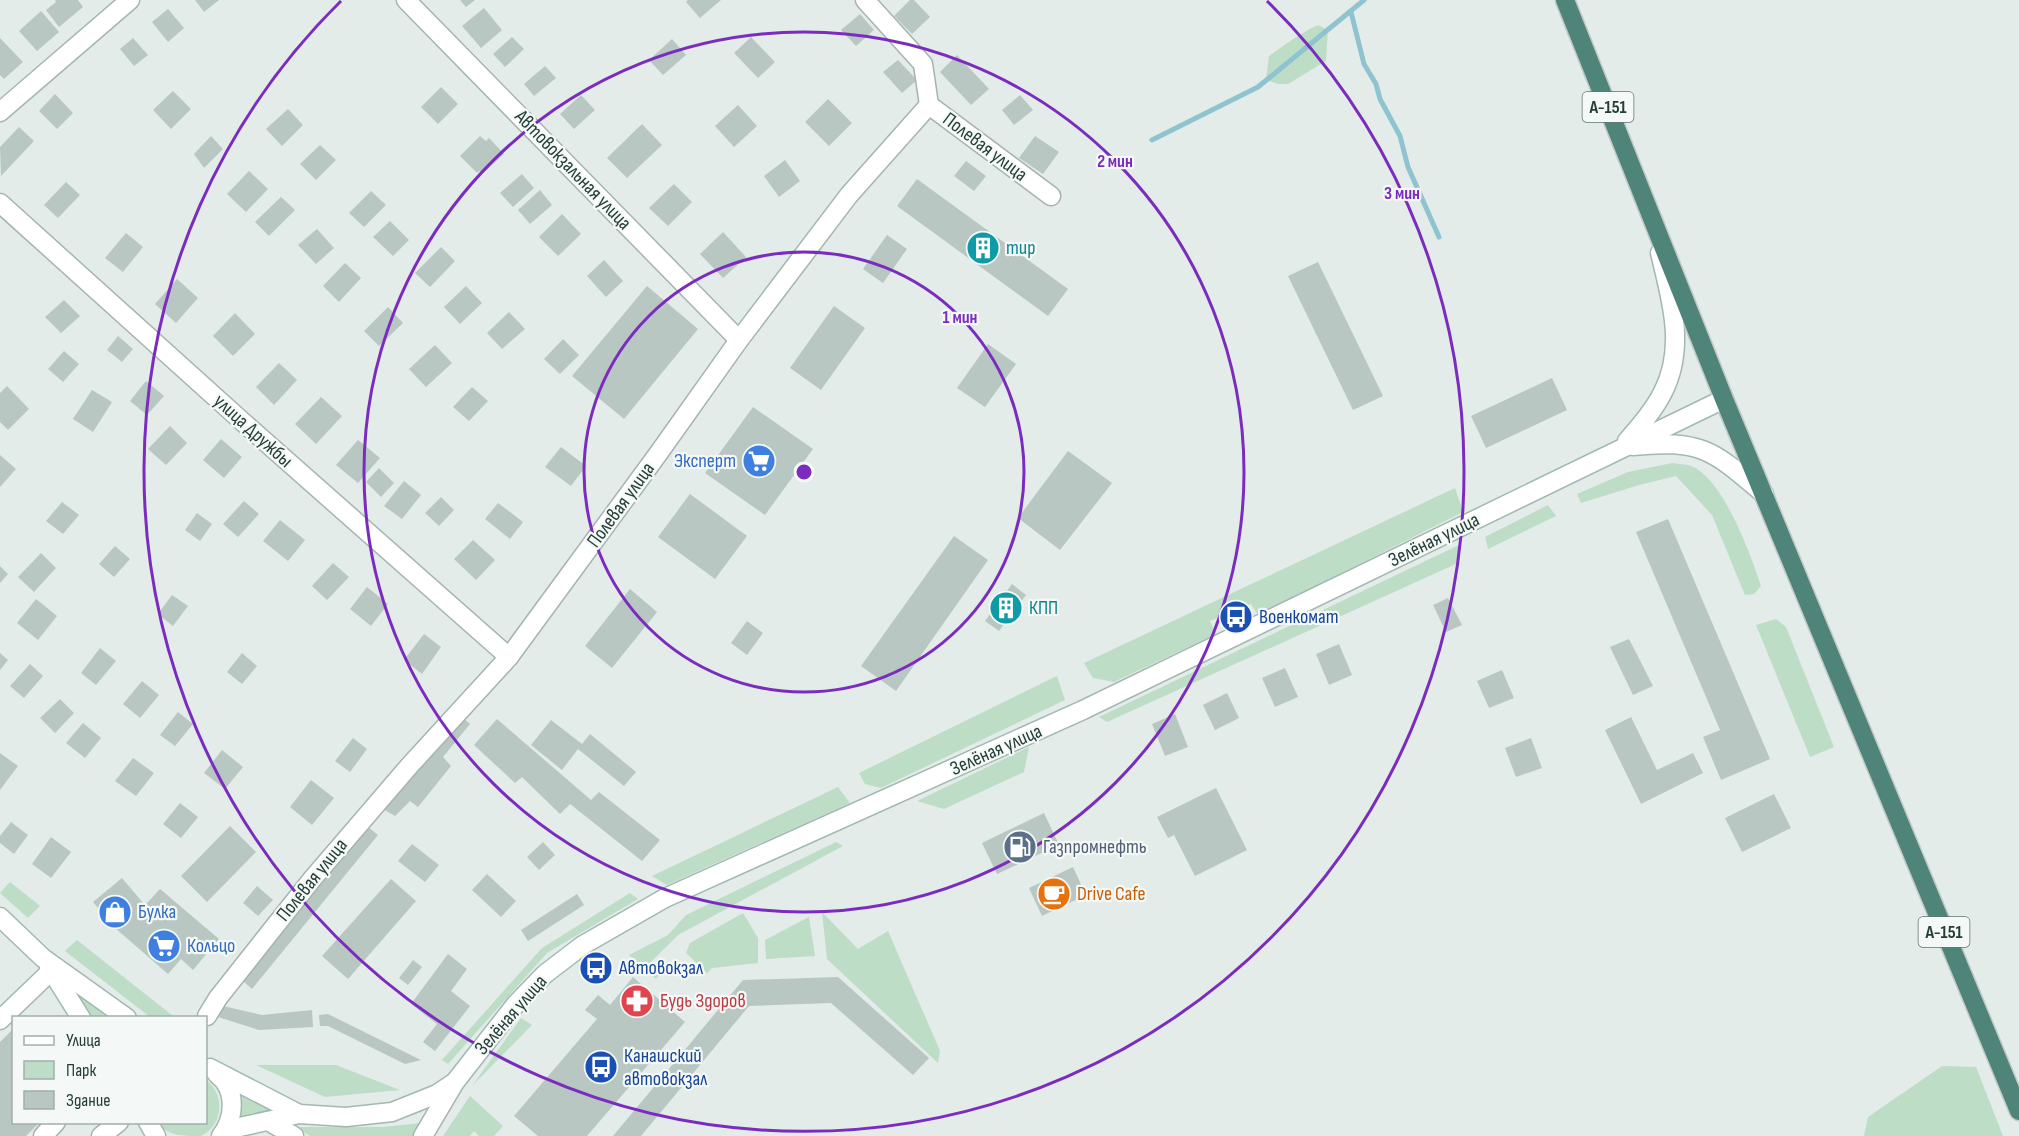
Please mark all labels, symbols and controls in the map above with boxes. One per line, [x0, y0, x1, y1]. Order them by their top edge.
road number: А-151 [1582, 92, 1634, 122]
street label: Автовокзальная улица [509, 104, 636, 235]
street label: Полевая улица [938, 107, 1032, 187]
text: 2 мин [1097, 151, 1133, 172]
text: 3 мин [1384, 183, 1420, 204]
building icon: тир [965, 230, 1001, 266]
place label: тир [1006, 236, 1035, 260]
text: 1 мин [943, 307, 978, 328]
street label: улица Дружбы [208, 389, 298, 473]
supermarket icon: Эксперт [741, 443, 777, 479]
place label: Эксперт [674, 449, 736, 473]
street label: Полевая улица [582, 458, 660, 552]
centre of rings [794, 462, 814, 482]
street label: Зелёная улица [1385, 508, 1483, 572]
building icon: КПП [988, 590, 1024, 626]
place label: КПП [1029, 596, 1058, 620]
bus stop icon: Военкомат [1218, 599, 1254, 635]
place label: Военкомат [1259, 605, 1339, 629]
street label: Зелёная улица [946, 719, 1046, 781]
fuel station icon: Газпромнефть [1002, 829, 1038, 865]
street label: Полевая улица [271, 834, 353, 926]
place label: Газпромнефть [1043, 835, 1147, 859]
cafe icon: Drive Cafe [1036, 876, 1072, 912]
place label: Drive Cafe [1077, 882, 1146, 906]
shop icon: Булка [97, 894, 133, 930]
place label: Булка [138, 900, 176, 924]
road number: А-151 [1918, 917, 1970, 947]
supermarket icon: Кольцо [146, 928, 182, 964]
place label: Кольцо [187, 934, 235, 958]
bus stop icon: Автовокзал [578, 950, 614, 986]
place label: Автовокзал [618, 956, 703, 980]
street label: Зелёная улица [470, 970, 552, 1060]
pharmacy icon: Будь Здоров [619, 983, 655, 1019]
place label: Будь Здоров [660, 989, 746, 1013]
legend [12, 1016, 207, 1124]
text: Улица [66, 1030, 101, 1051]
place label: Канашский автовокзал [624, 1044, 707, 1091]
bus stop icon: Канашский автовокзал [583, 1049, 619, 1085]
text: Парк [66, 1060, 97, 1081]
text: Здание [66, 1090, 111, 1111]

